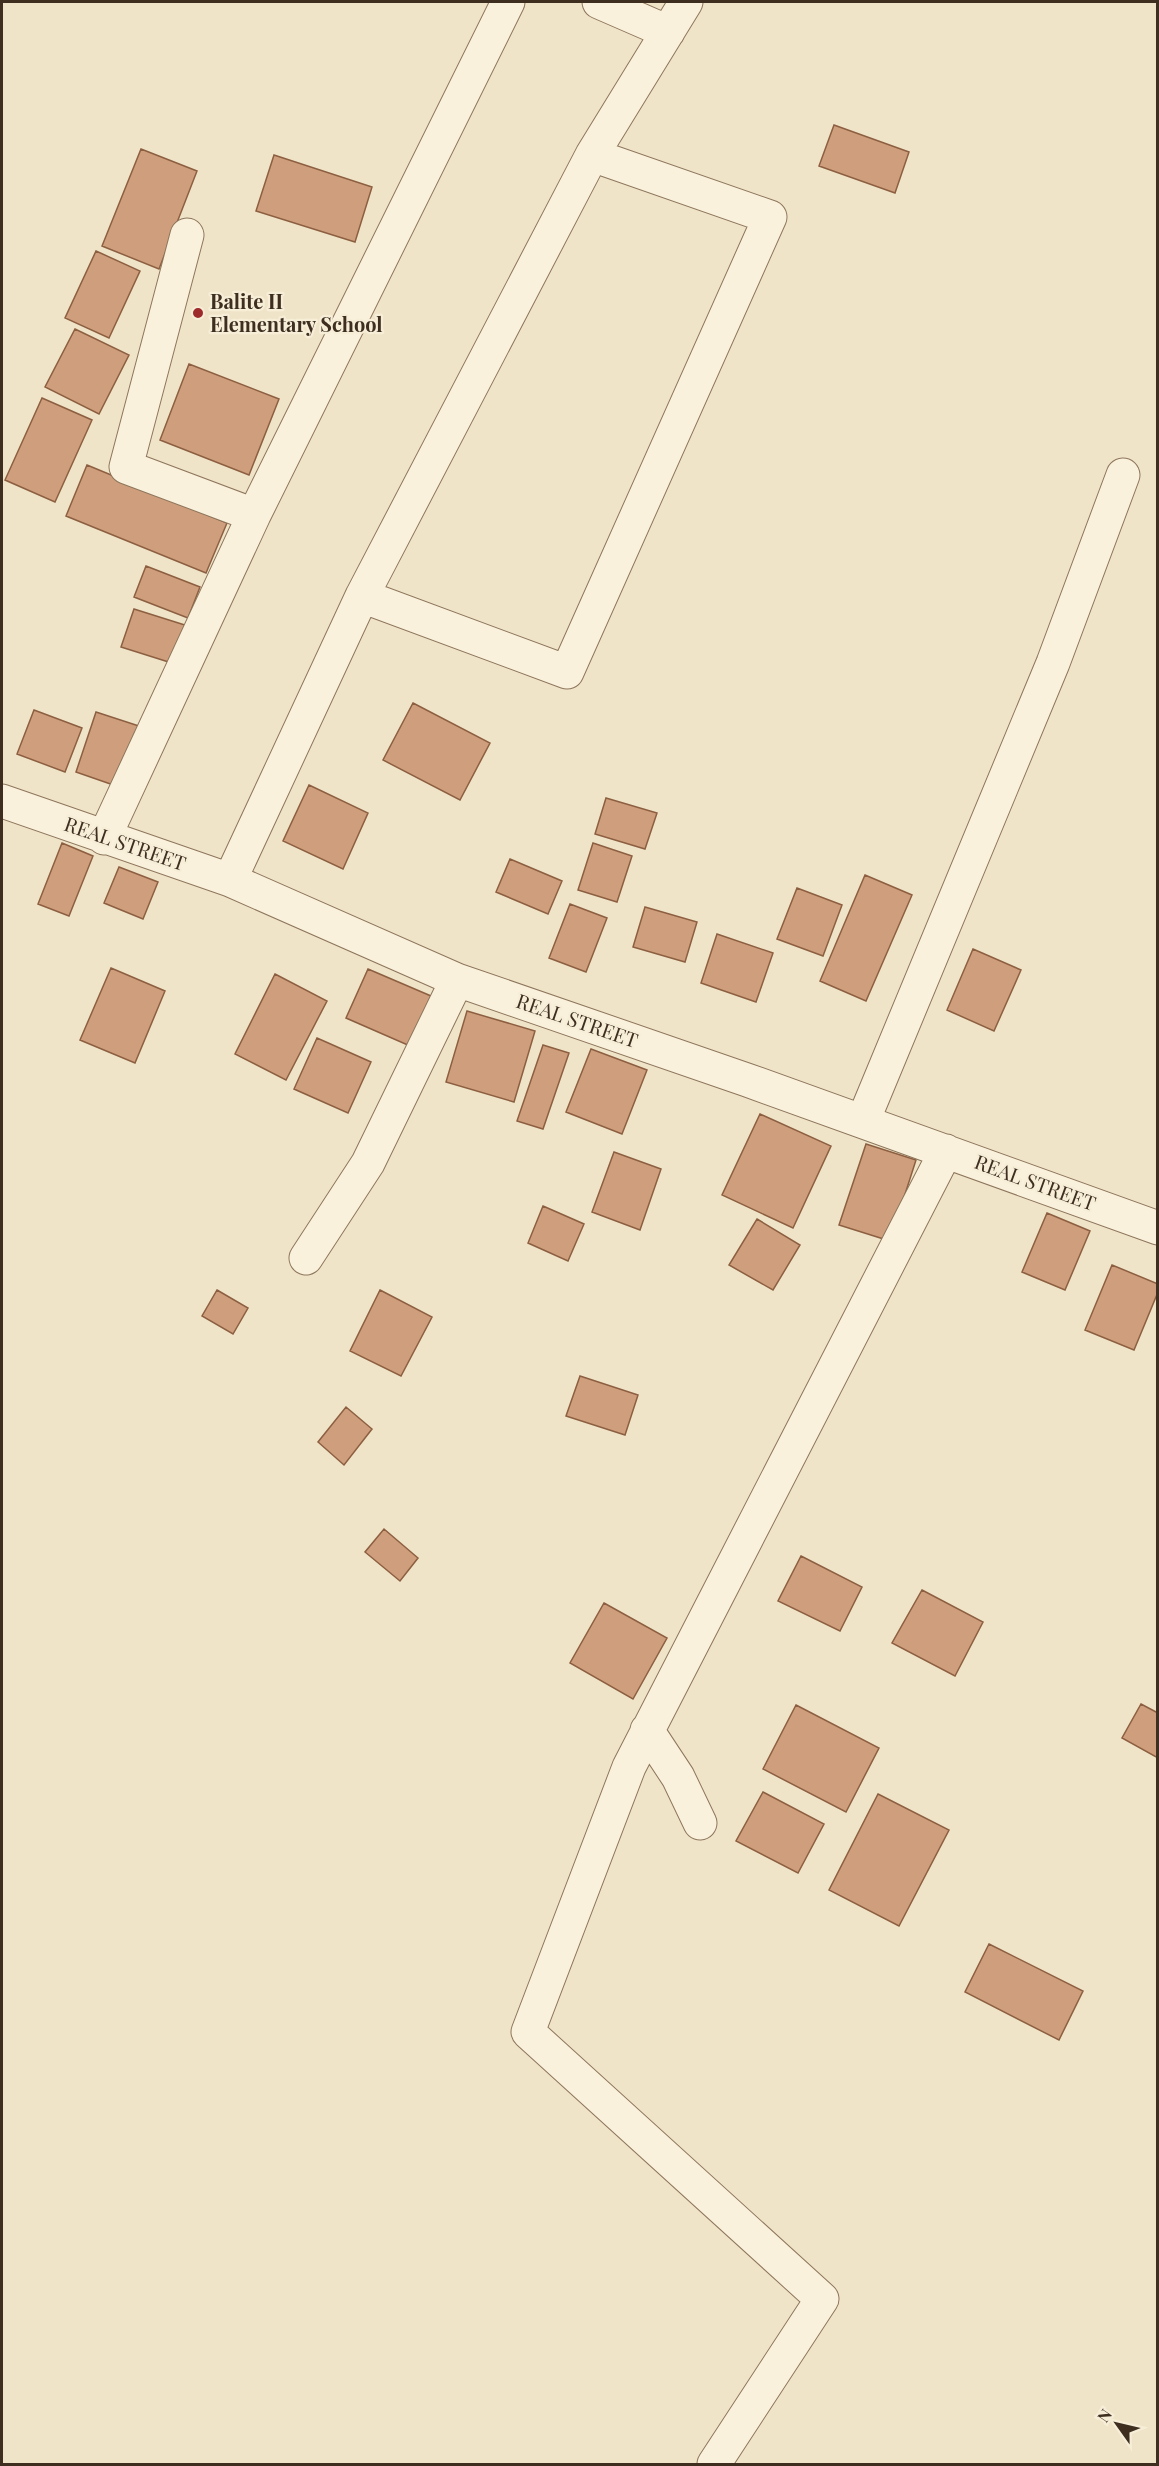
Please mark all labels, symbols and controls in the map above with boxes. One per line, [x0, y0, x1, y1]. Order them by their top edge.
place label: Balite II Elementary School [210, 287, 383, 337]
marker: Balite II Elementary School [191, 306, 205, 320]
street label: REAL STREET [61, 809, 190, 876]
street label: REAL STREET [513, 986, 642, 1053]
street label: REAL STREET [971, 1147, 1100, 1216]
north arrow [1087, 2394, 1147, 2454]
text: N [1092, 2404, 1116, 2426]

